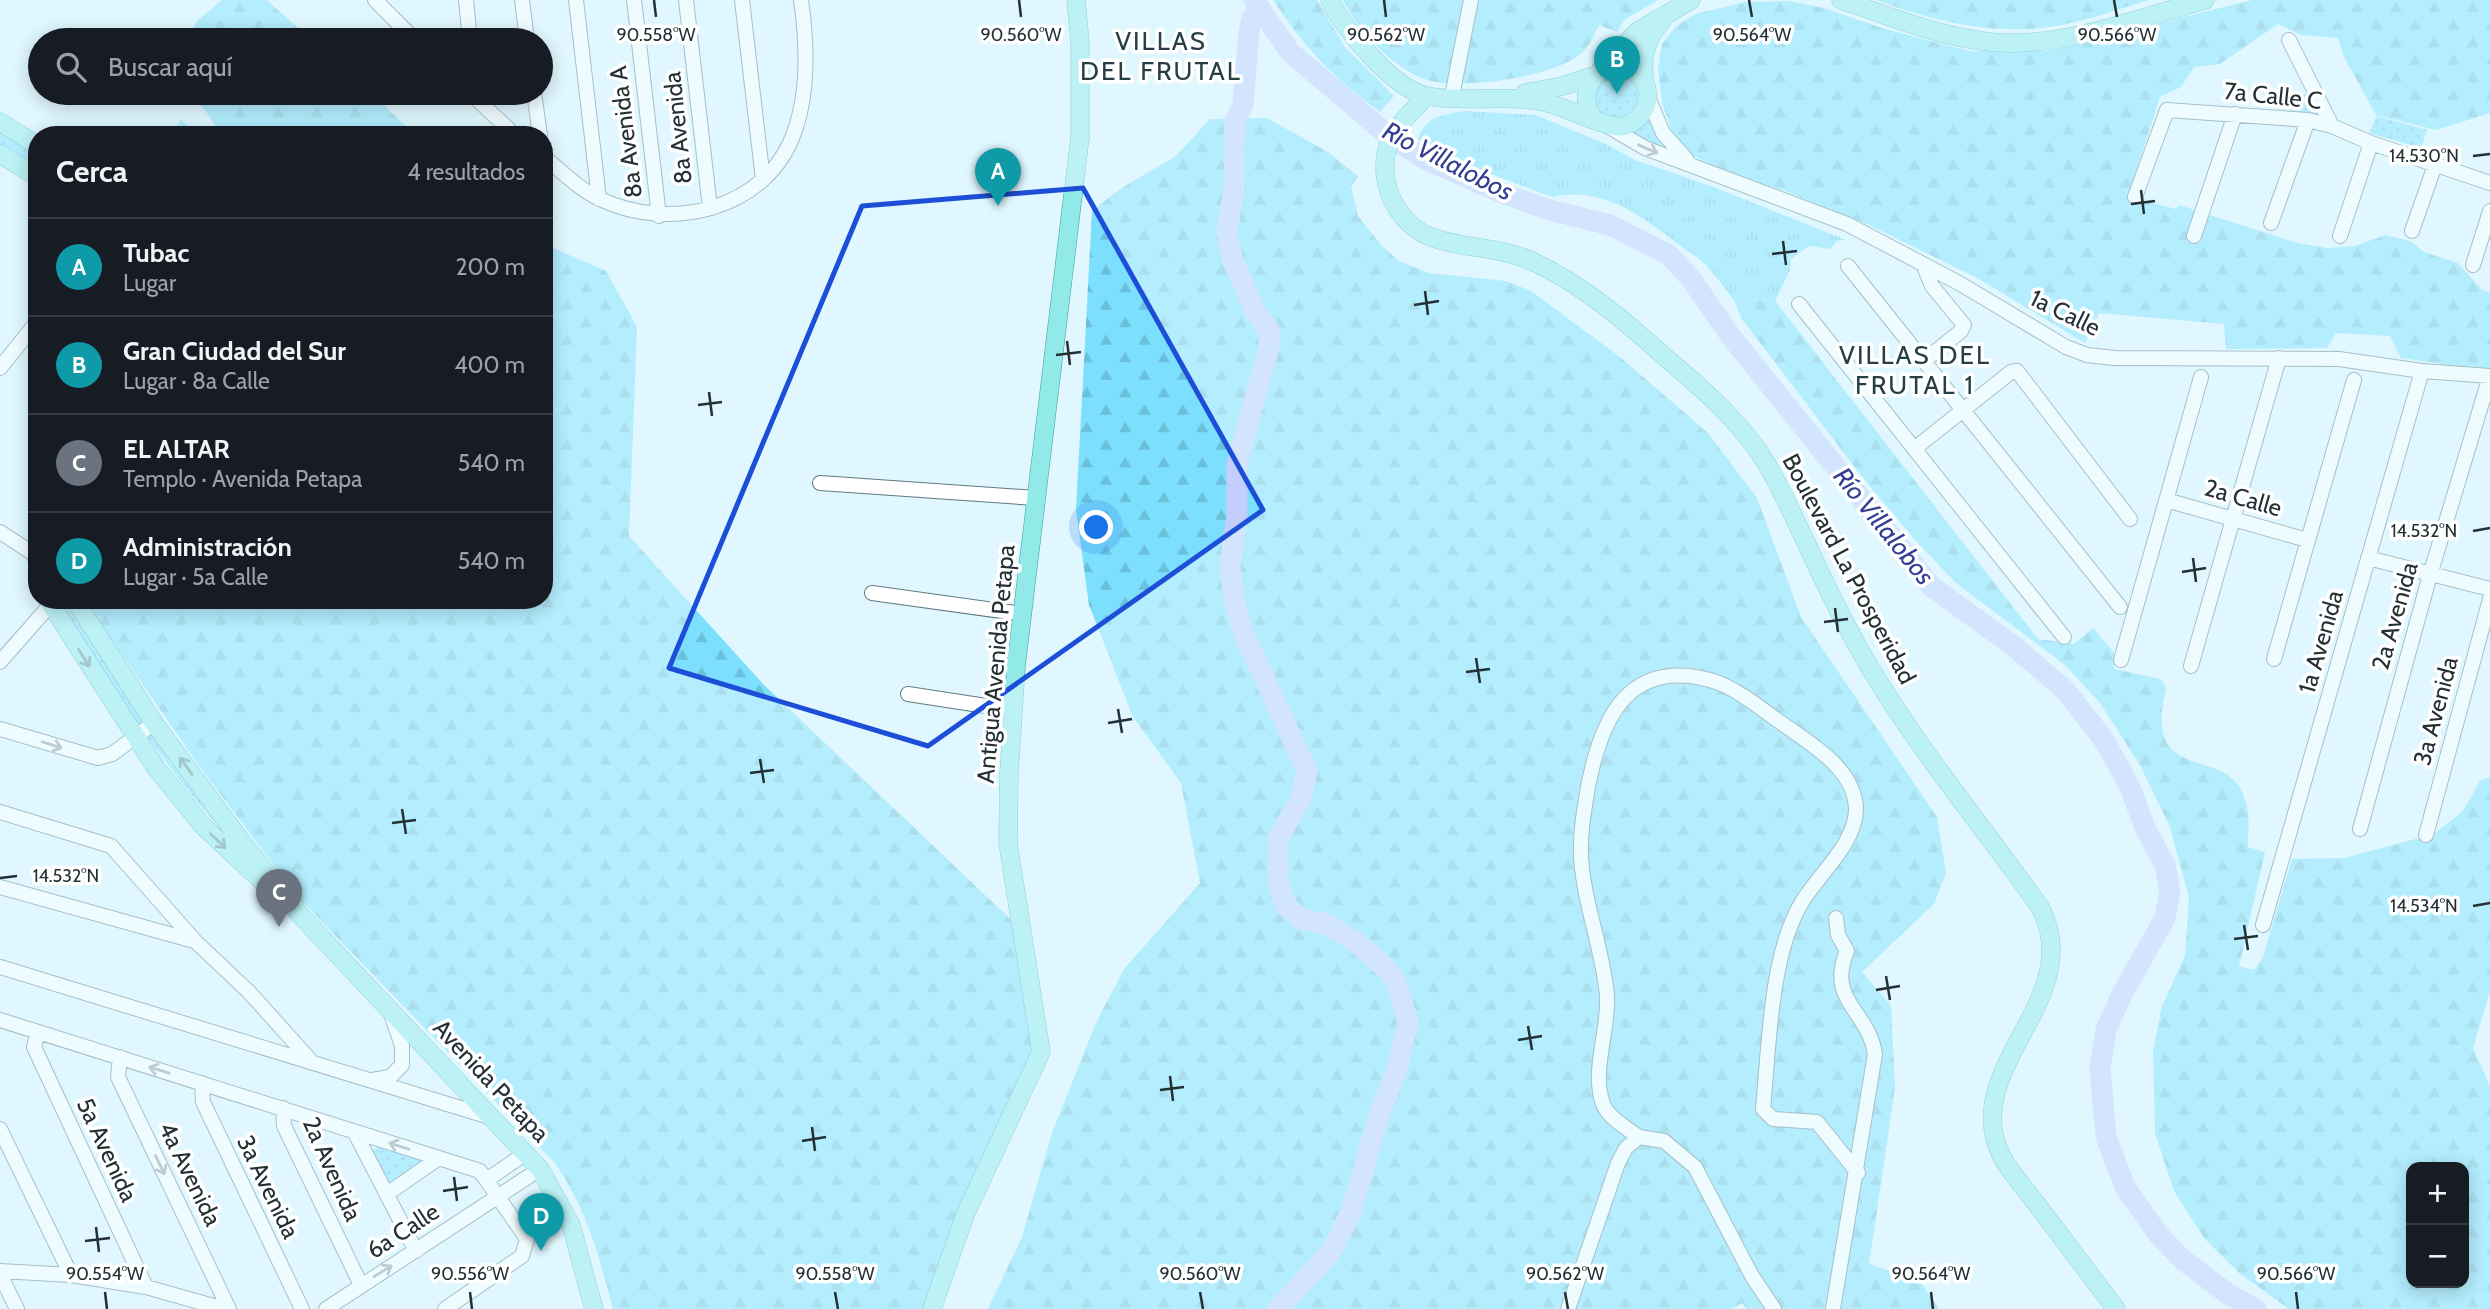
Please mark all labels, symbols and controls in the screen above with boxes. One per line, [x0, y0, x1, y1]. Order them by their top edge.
text: 90.558°W [617, 24, 695, 46]
text: 90.560°W [980, 24, 1062, 46]
text: 90.562°W [1347, 24, 1425, 46]
text: 90.564°W [1713, 24, 1791, 46]
text: 90.566°W [2078, 24, 2156, 46]
district label: VILLAS DEL FRUTAL [1080, 25, 1242, 87]
search box [28, 28, 553, 105]
pin: B [1594, 36, 1640, 94]
icon: search [52, 48, 90, 86]
text: Buscar aquí [108, 51, 232, 83]
street label: 8a Avenida A [603, 64, 648, 200]
street label: 8a Avenida [657, 70, 698, 186]
street label: 7a Calle C [2223, 76, 2323, 115]
water label: Río Villalobos [1377, 115, 1519, 207]
one-way arrow [1637, 143, 1658, 156]
text: 14.530°N [2389, 145, 2459, 167]
pin: A [975, 148, 1021, 206]
text: Cerca [56, 153, 128, 190]
text: 4 resultados [407, 158, 525, 186]
text: Tubac [123, 237, 189, 269]
text: A [72, 253, 86, 281]
text: 200 m [455, 253, 525, 281]
text: Lugar [123, 269, 176, 297]
street label: 1a Calle [2025, 283, 2105, 342]
text: Gran Ciudad del Sur [123, 335, 346, 367]
district label: VILLAS DEL FRUTAL 1 [1839, 339, 1991, 401]
text: B [72, 351, 86, 379]
text: 400 m [454, 351, 525, 379]
text: Lugar · 8a Calle [123, 367, 270, 395]
text: EL ALTAR [123, 433, 230, 465]
text: C [72, 449, 86, 477]
text: 540 m [458, 449, 525, 477]
street label: Boulevard La Prosperidad [1776, 449, 1922, 689]
water label: Río Villalobos [1827, 461, 1941, 591]
text: Templo · Avenida Petapa [123, 465, 362, 493]
street label: 2a Calle [2201, 473, 2285, 522]
your location [1079, 510, 1113, 544]
text: 14.532°N [2391, 520, 2457, 542]
text: Administración [123, 531, 292, 563]
street label: Antigua Avenida Petapa [971, 543, 1020, 784]
text: D [71, 547, 87, 575]
text: 540 m [458, 547, 525, 575]
street label: 2a Avenida [2365, 558, 2424, 673]
text: Lugar · 5a Calle [123, 563, 268, 591]
street label: 1a Avenida [2292, 587, 2349, 697]
one-way arrow [77, 648, 91, 667]
street label: 3a Avenida [2407, 653, 2464, 768]
one-way arrow [40, 740, 62, 752]
one-way arrow [179, 757, 193, 776]
one-way arrow [210, 832, 227, 849]
text: 14.532°N [33, 865, 99, 887]
pin: C [256, 869, 302, 927]
text: 14.534°N [2390, 895, 2458, 917]
street label: Avenida Petapa [427, 1013, 556, 1148]
one-way arrow [148, 1062, 170, 1075]
street label: 5a Avenida [71, 1093, 144, 1207]
street label: 2a Avenida [297, 1112, 368, 1226]
street label: 4a Avenida [153, 1117, 228, 1231]
street label: 3a Avenida [231, 1131, 306, 1243]
one-way arrow [388, 1138, 410, 1151]
one-way arrow [154, 1154, 167, 1175]
map controls [2406, 1162, 2469, 1288]
button: + [2406, 1162, 2469, 1225]
pin: D [518, 1193, 564, 1251]
street label: 6a Calle [361, 1197, 444, 1265]
button: − [2406, 1225, 2469, 1288]
text: 90.554°W [66, 1263, 144, 1285]
text: 90.556°W [431, 1263, 509, 1285]
text: 90.558°W [796, 1263, 874, 1285]
text: 90.560°W [1159, 1263, 1241, 1285]
text: 90.562°W [1526, 1263, 1604, 1285]
text: 90.564°W [1892, 1263, 1970, 1285]
text: 90.566°W [2257, 1263, 2335, 1285]
one-way arrow [372, 1264, 392, 1278]

